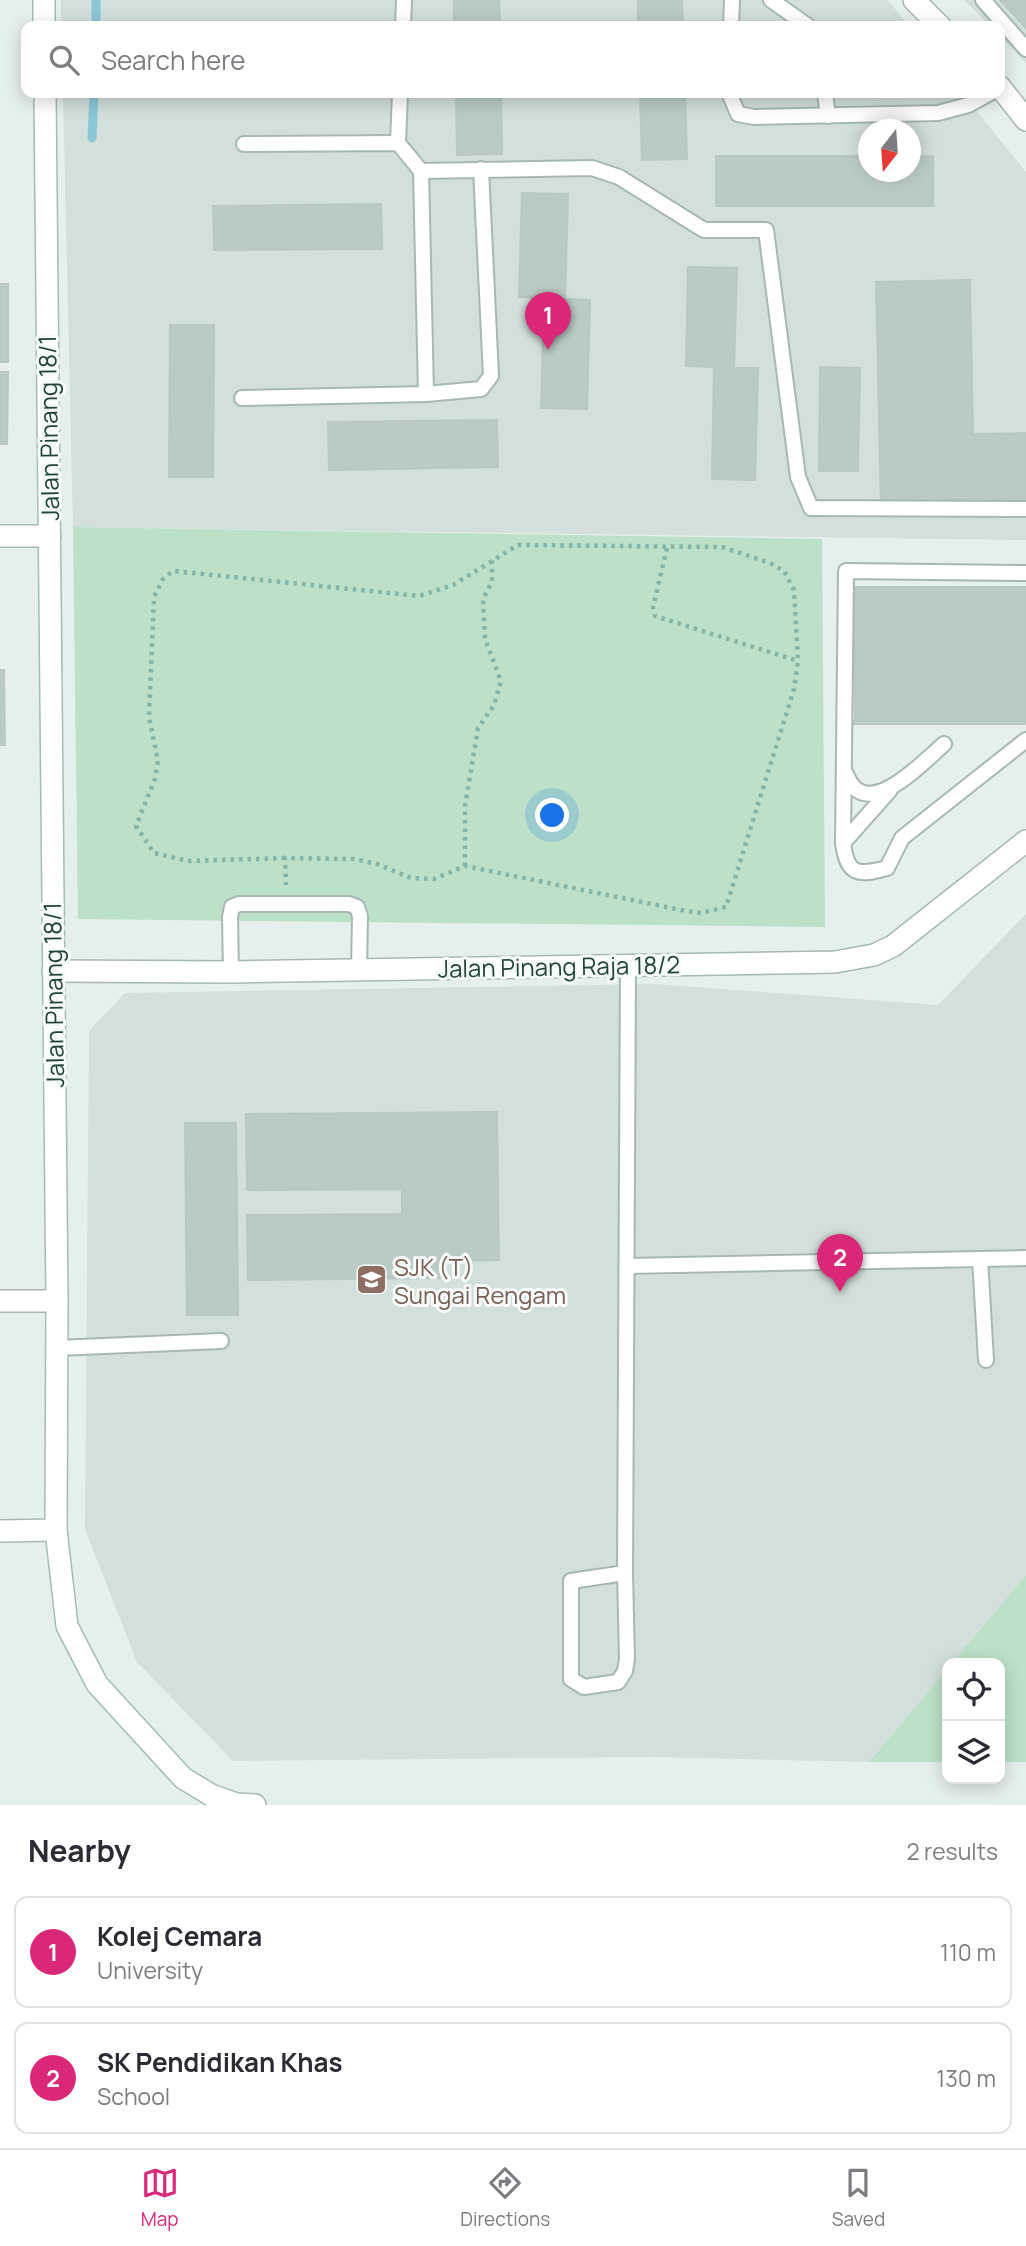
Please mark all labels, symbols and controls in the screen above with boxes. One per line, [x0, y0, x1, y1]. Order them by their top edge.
search box [21, 21, 1005, 98]
icon: search [45, 41, 83, 79]
text: Search here [101, 42, 246, 78]
north arrow [858, 119, 921, 182]
pin: 1 [525, 292, 571, 350]
street label: Jalan Pinang 18/1 [30, 335, 66, 521]
your location [535, 798, 569, 832]
street label: Jalan Pinang 18/1 [35, 902, 71, 1088]
street label: Jalan Pinang Raja 18/2 [438, 947, 680, 985]
pin: 2 [817, 1234, 863, 1292]
place label: SJK (T) Sungai Rengam [394, 1250, 566, 1311]
school or university icon: SJK (T) Sungai Rengam [354, 1263, 388, 1297]
map controls [942, 1658, 1005, 1784]
button: locate [942, 1658, 1005, 1721]
button: layers [942, 1721, 1005, 1784]
text: Nearby [28, 1830, 131, 1871]
text: 2 results [906, 1835, 998, 1867]
text: Kolej Cemara [97, 1918, 262, 1954]
text: 1 [48, 1936, 58, 1968]
text: 110 m [940, 1936, 996, 1968]
text: University [97, 1954, 203, 1986]
text: SK Pendidikan Khas [97, 2044, 343, 2080]
text: 2 [46, 2062, 60, 2094]
text: 130 m [936, 2062, 996, 2094]
text: School [97, 2080, 170, 2112]
tab: Map [141, 2164, 179, 2232]
tab: Directions [460, 2164, 550, 2232]
tab: Saved [832, 2164, 885, 2232]

